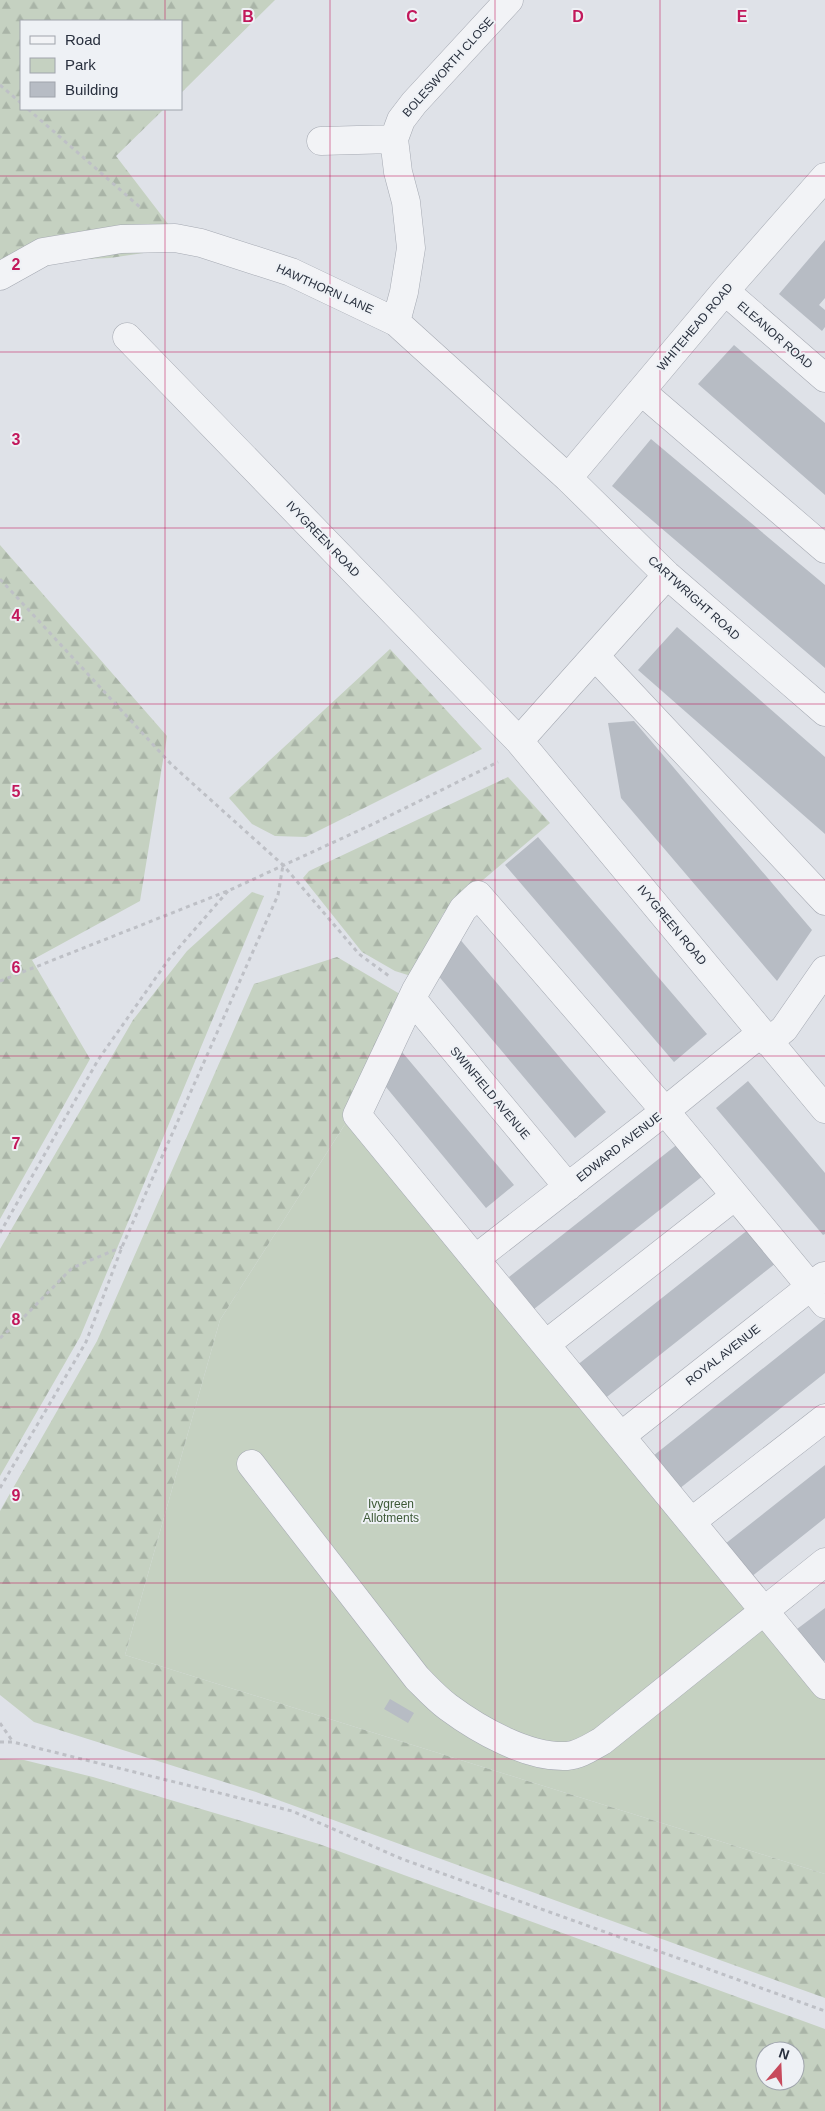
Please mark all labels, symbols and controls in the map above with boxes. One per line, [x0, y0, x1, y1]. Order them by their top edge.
text: B [242, 8, 254, 25]
text: D [572, 8, 584, 25]
text: E [737, 8, 748, 25]
street label: BOLESWORTH CLOSE [399, 14, 497, 120]
legend [20, 20, 182, 110]
text: Road [65, 31, 101, 48]
text: Park [65, 56, 96, 73]
text: Building [65, 81, 118, 98]
text: 2 [12, 256, 21, 273]
street label: HAWTHORN LANE [274, 261, 376, 317]
street label: WHITEHEAD ROAD [654, 280, 736, 374]
street label: ELEANOR ROAD [734, 298, 816, 372]
text: 3 [12, 431, 21, 448]
street label: IVYGREEN ROAD [283, 498, 363, 580]
street label: CARTWRIGHT ROAD [645, 553, 743, 643]
text: 4 [12, 607, 21, 624]
text: 5 [12, 783, 21, 800]
street label: IVYGREEN ROAD [634, 882, 710, 968]
text: 6 [12, 959, 21, 976]
street label: SWINFIELD AVENUE [447, 1044, 533, 1142]
street label: EDWARD AVENUE [574, 1109, 664, 1185]
text: 7 [12, 1135, 21, 1152]
text: 8 [12, 1311, 21, 1328]
street label: ROYAL AVENUE [683, 1322, 763, 1388]
text: 9 [12, 1487, 21, 1504]
park label: Ivygreen Allotments [363, 1497, 419, 1525]
north arrow [755, 2041, 805, 2091]
text: N [777, 2044, 792, 2063]

